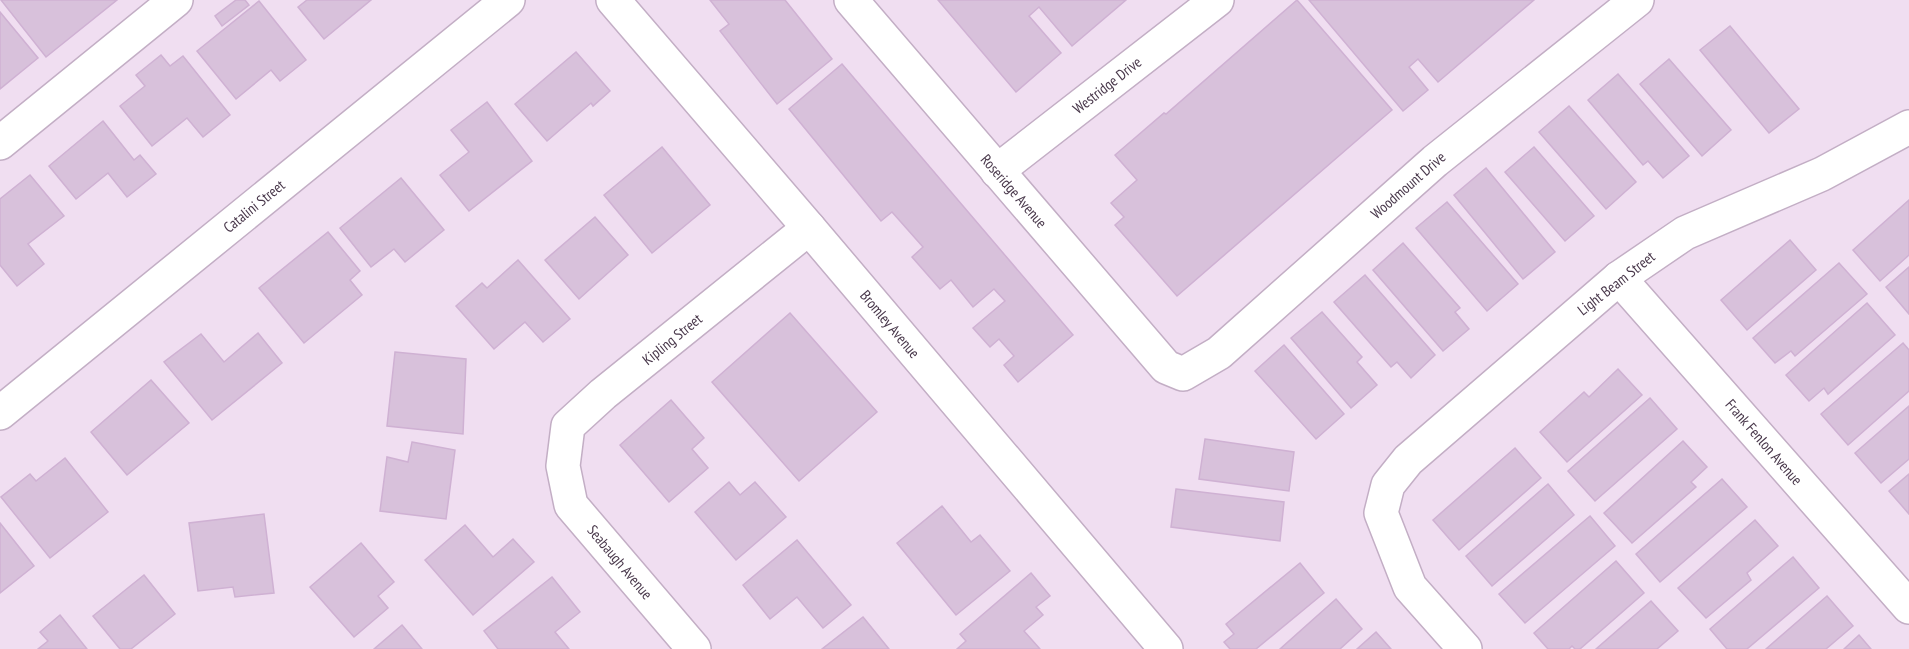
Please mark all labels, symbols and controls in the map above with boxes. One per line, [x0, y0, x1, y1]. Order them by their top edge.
street label: Westridge Drive [1069, 52, 1145, 118]
street label: Woodmount Drive [1367, 147, 1449, 223]
street label: Roseridge Avenue [977, 150, 1051, 232]
street label: Catalini Street [219, 175, 289, 237]
street label: Light Beam Street [1573, 247, 1659, 319]
street label: Bromley Avenue [856, 286, 924, 362]
street label: Kipling Street [638, 309, 706, 369]
street label: Frank Fenlon Avenue [1721, 395, 1807, 489]
street label: Seabaugh Avenue [583, 521, 657, 603]

